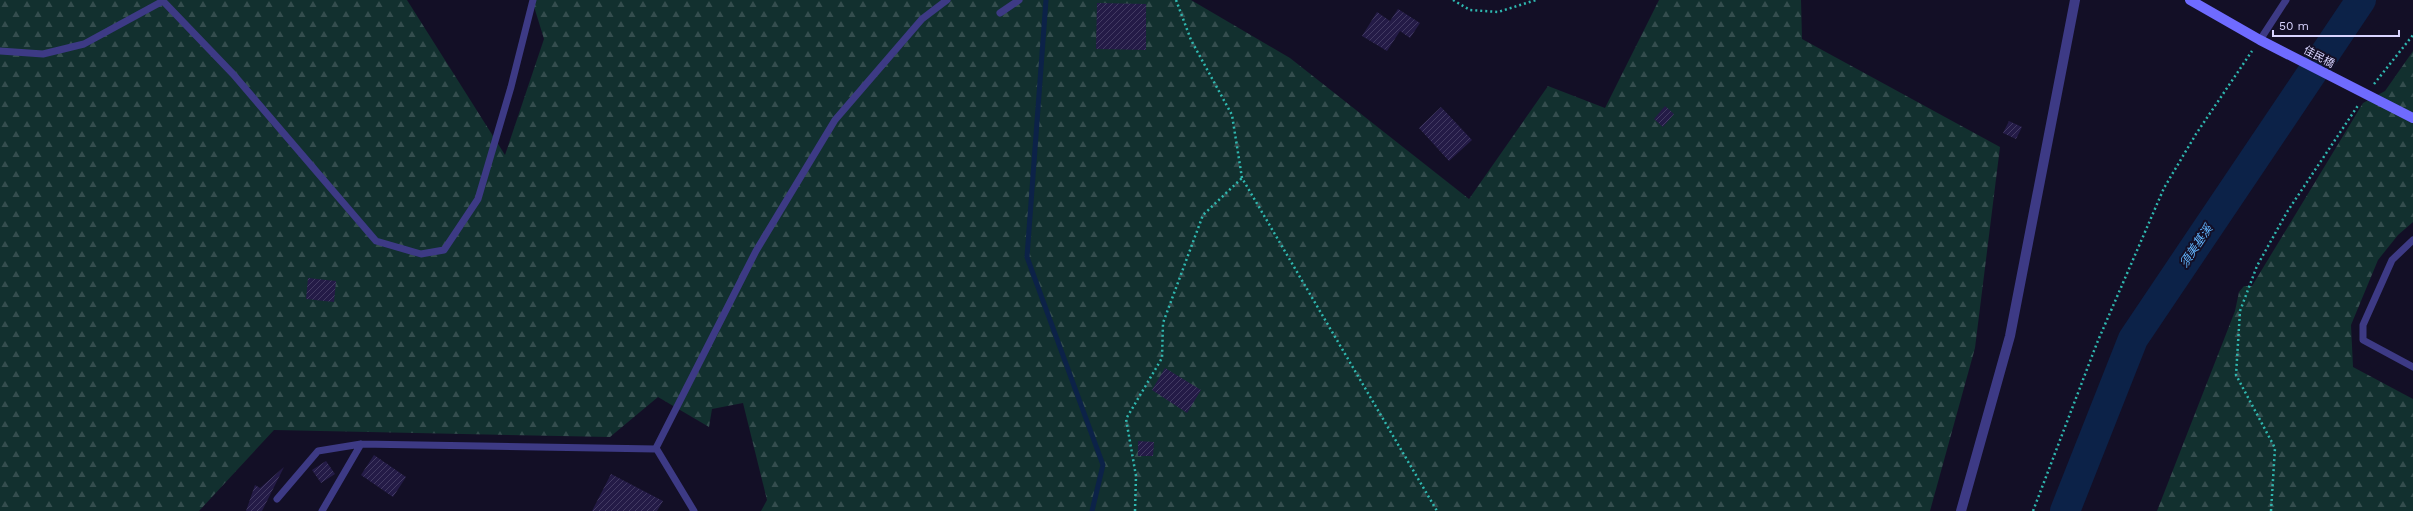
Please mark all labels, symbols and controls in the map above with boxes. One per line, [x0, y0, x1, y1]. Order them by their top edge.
scale bar [2273, 12, 2399, 38]
text: 50 m [2279, 19, 2309, 33]
street label: 佳民橋 [2301, 44, 2337, 70]
water label: 須美基溪 [2177, 221, 2216, 270]

